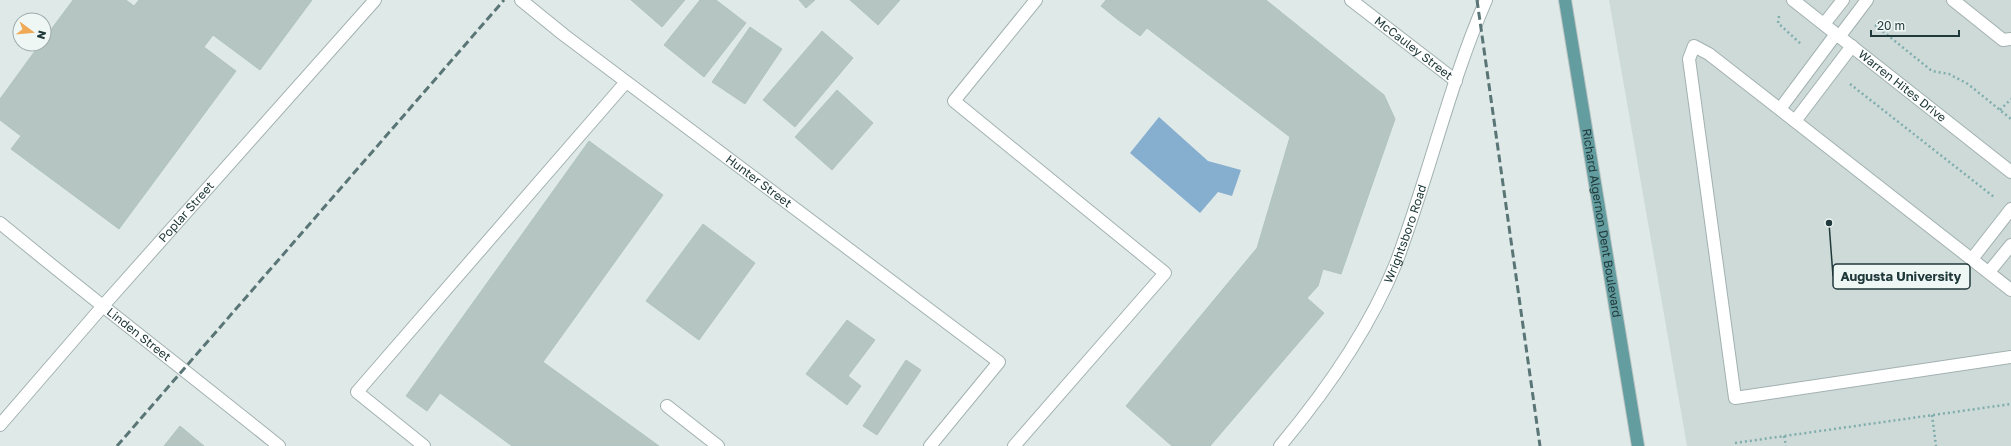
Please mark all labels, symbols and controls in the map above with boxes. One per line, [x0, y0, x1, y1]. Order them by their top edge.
north arrow [12, 12, 52, 52]
scale bar [1871, 12, 1959, 38]
street label: McCauley Street [1372, 13, 1456, 83]
text: 20 m [1877, 18, 1905, 33]
text: N [35, 29, 49, 41]
street label: Warren Hites Drive [1855, 46, 1949, 125]
street label: Richard Algernon Dent Boulevard [1579, 127, 1625, 319]
street label: Hunter Street [723, 151, 795, 211]
street label: Poplar Street [155, 178, 217, 245]
street label: Wrightsboro Road [1380, 183, 1429, 286]
callout: Augusta University [1833, 264, 1970, 289]
text: Augusta University [1841, 268, 1962, 284]
street label: Linden Street [104, 304, 174, 364]

